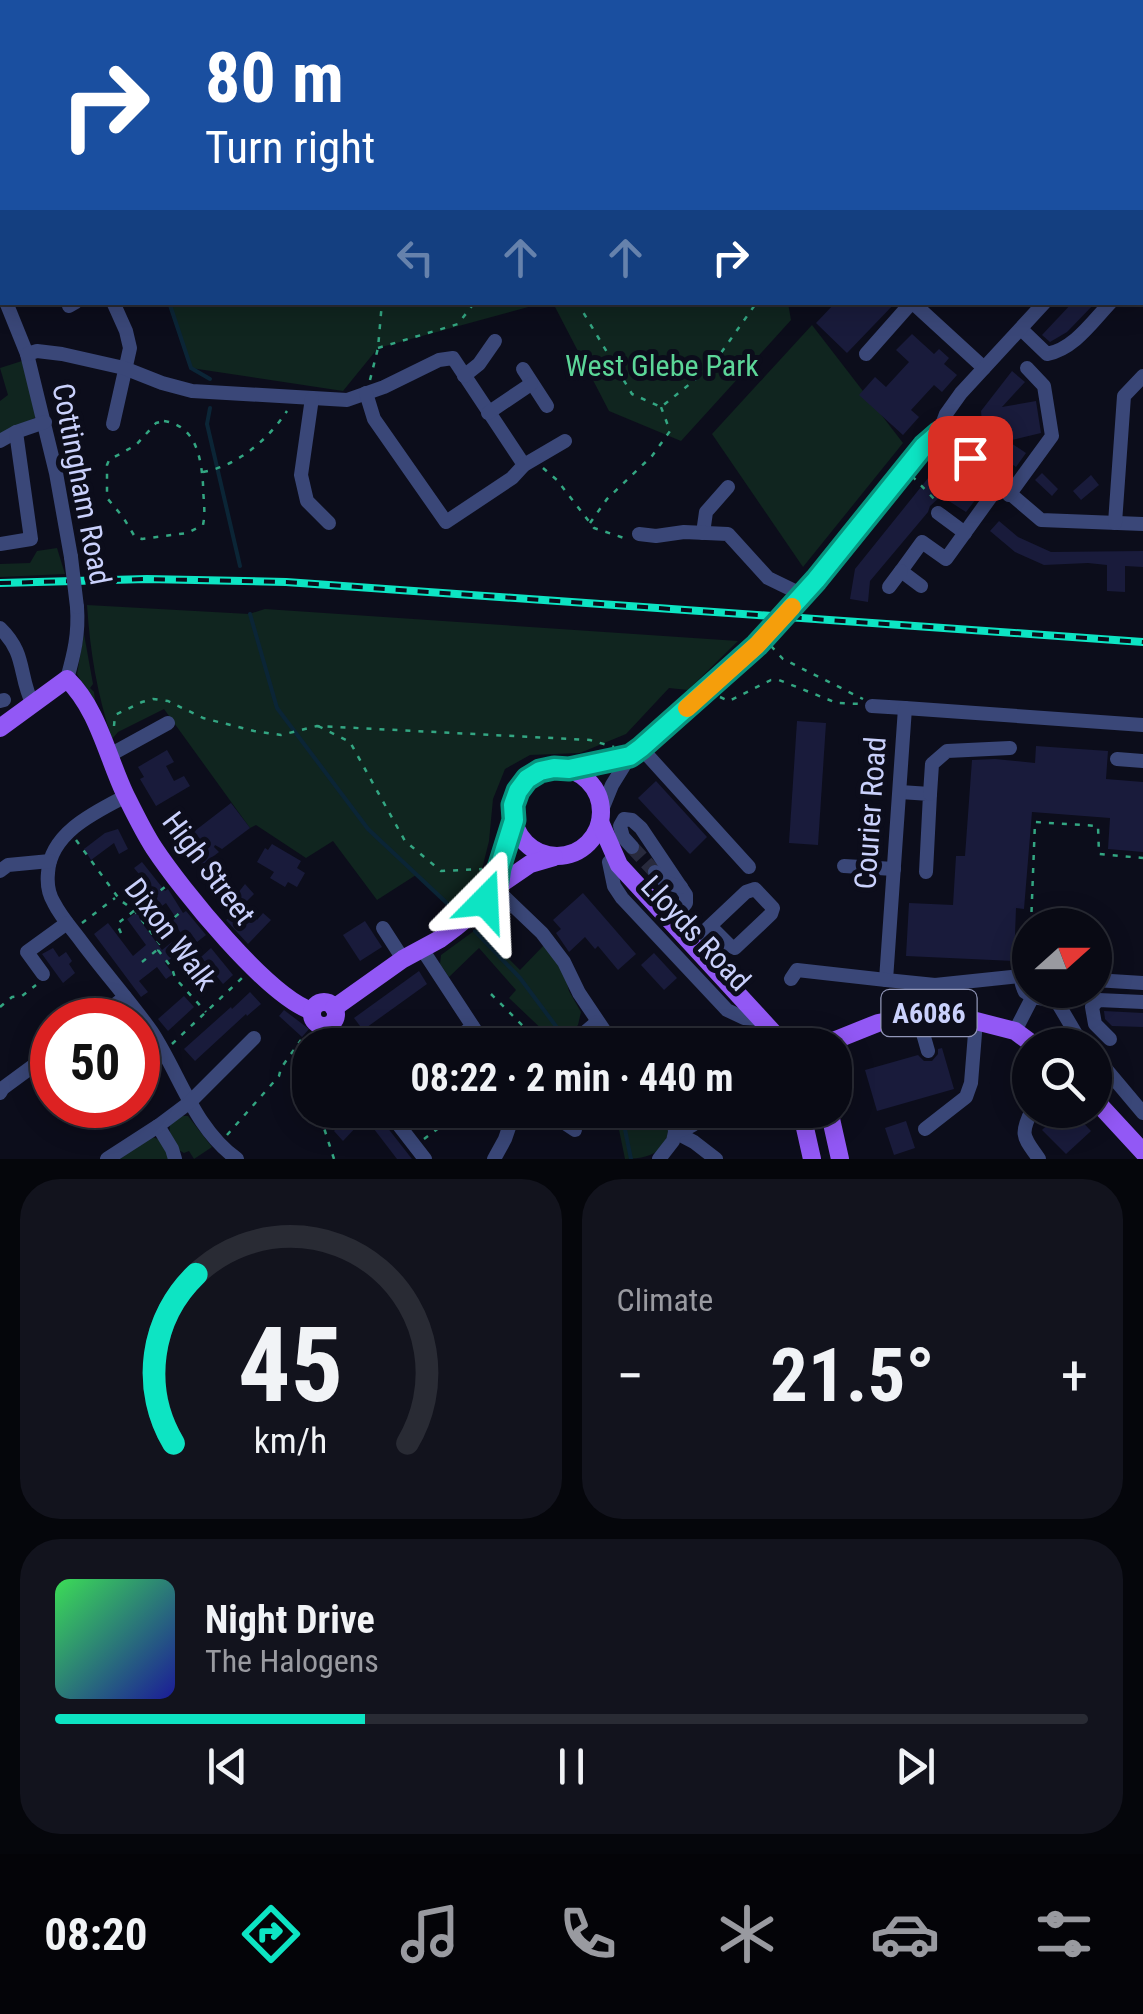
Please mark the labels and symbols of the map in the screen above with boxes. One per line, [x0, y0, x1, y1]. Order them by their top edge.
park label: West Glebe Park [565, 348, 759, 383]
street label: Cottingham Road [45, 380, 119, 588]
pin [928, 416, 1013, 501]
street label: Courier Road [847, 736, 893, 890]
street label: High Street [155, 805, 263, 931]
position arrow [433, 849, 537, 953]
street label: Lloyds Road [634, 868, 758, 998]
street label: Dixon Walk [118, 871, 225, 997]
north arrow [1012, 908, 1112, 1008]
road number: A6086 [882, 990, 976, 1036]
speed limit sign: 50 [30, 998, 160, 1128]

